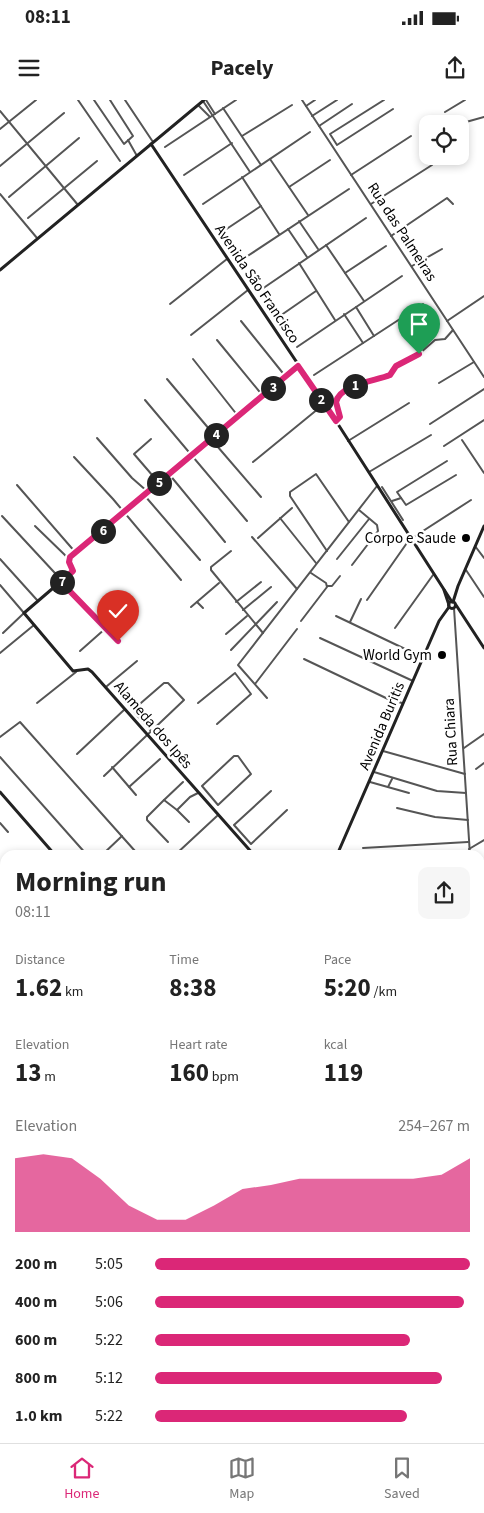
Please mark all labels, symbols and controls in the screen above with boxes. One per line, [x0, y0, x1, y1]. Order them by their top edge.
text: 08:11 [25, 4, 71, 31]
text: Pacely [211, 52, 273, 84]
icon: menu [15, 54, 43, 82]
icon: share [441, 54, 469, 82]
map controls [419, 115, 469, 165]
button: locate [419, 115, 469, 165]
street label: Rua das Palmeiras [362, 179, 442, 285]
street label: Avenida São Francisco [209, 220, 305, 348]
pin [398, 303, 440, 354]
icon: arrive [405, 310, 433, 338]
pin: 1 [342, 374, 368, 398]
pin: 3 [260, 376, 286, 400]
text: 1 [352, 376, 359, 396]
text: 3 [270, 378, 277, 398]
pin: 2 [308, 388, 334, 412]
text: 2 [318, 390, 325, 410]
pin: 4 [204, 422, 228, 448]
text: 4 [213, 425, 220, 445]
pin: 5 [146, 470, 172, 496]
text: 5 [156, 473, 163, 493]
pin: 6 [90, 518, 116, 544]
text: 6 [100, 521, 107, 541]
place label: Corpo e Saude [365, 528, 456, 549]
marker: Corpo e Saude [460, 532, 472, 544]
pin: 7 [50, 570, 74, 594]
text: 7 [59, 572, 66, 592]
pin [97, 590, 139, 641]
icon: check [104, 597, 132, 625]
place label: World Gym [363, 645, 432, 666]
marker: World Gym [436, 649, 448, 661]
street label: Alameda dos Ipês [109, 677, 197, 773]
street label: Avenida Buritis [354, 679, 410, 773]
street label: Rua Chiara [439, 698, 463, 766]
text: Morning run [15, 862, 166, 902]
button: share [418, 867, 470, 919]
text: 08:11 [15, 901, 51, 923]
text: Distance [15, 950, 65, 970]
text: Time [169, 950, 199, 970]
text: Pace [324, 950, 351, 970]
text: 1.62 [15, 970, 62, 1006]
text: 8:38 [169, 970, 216, 1006]
text: 5:20 [324, 970, 371, 1006]
text: km [62, 982, 83, 1002]
text: /km [371, 982, 397, 1002]
text: Elevation [15, 1035, 70, 1055]
text: Heart rate [169, 1035, 228, 1055]
text: kcal [324, 1035, 347, 1055]
text: 13 [15, 1055, 41, 1091]
text: 160 [169, 1055, 209, 1091]
text: 119 [324, 1055, 363, 1091]
text: m [41, 1067, 56, 1087]
text: bpm [209, 1067, 239, 1087]
text: Elevation [15, 1115, 77, 1137]
text: 254–267 m [398, 1115, 470, 1137]
text: 200 m [15, 1253, 57, 1275]
text: 5:05 [95, 1253, 123, 1275]
text: 400 m [15, 1291, 57, 1313]
text: 5:06 [95, 1291, 123, 1313]
text: 600 m [15, 1329, 57, 1351]
text: 5:22 [95, 1329, 123, 1351]
text: 800 m [15, 1367, 57, 1389]
text: 5:12 [95, 1367, 123, 1389]
text: 1.0 km [15, 1405, 62, 1427]
text: 5:22 [95, 1405, 123, 1427]
tab: Home [64, 1454, 99, 1504]
tab: Map [228, 1454, 256, 1504]
tab: Saved [384, 1454, 420, 1504]

